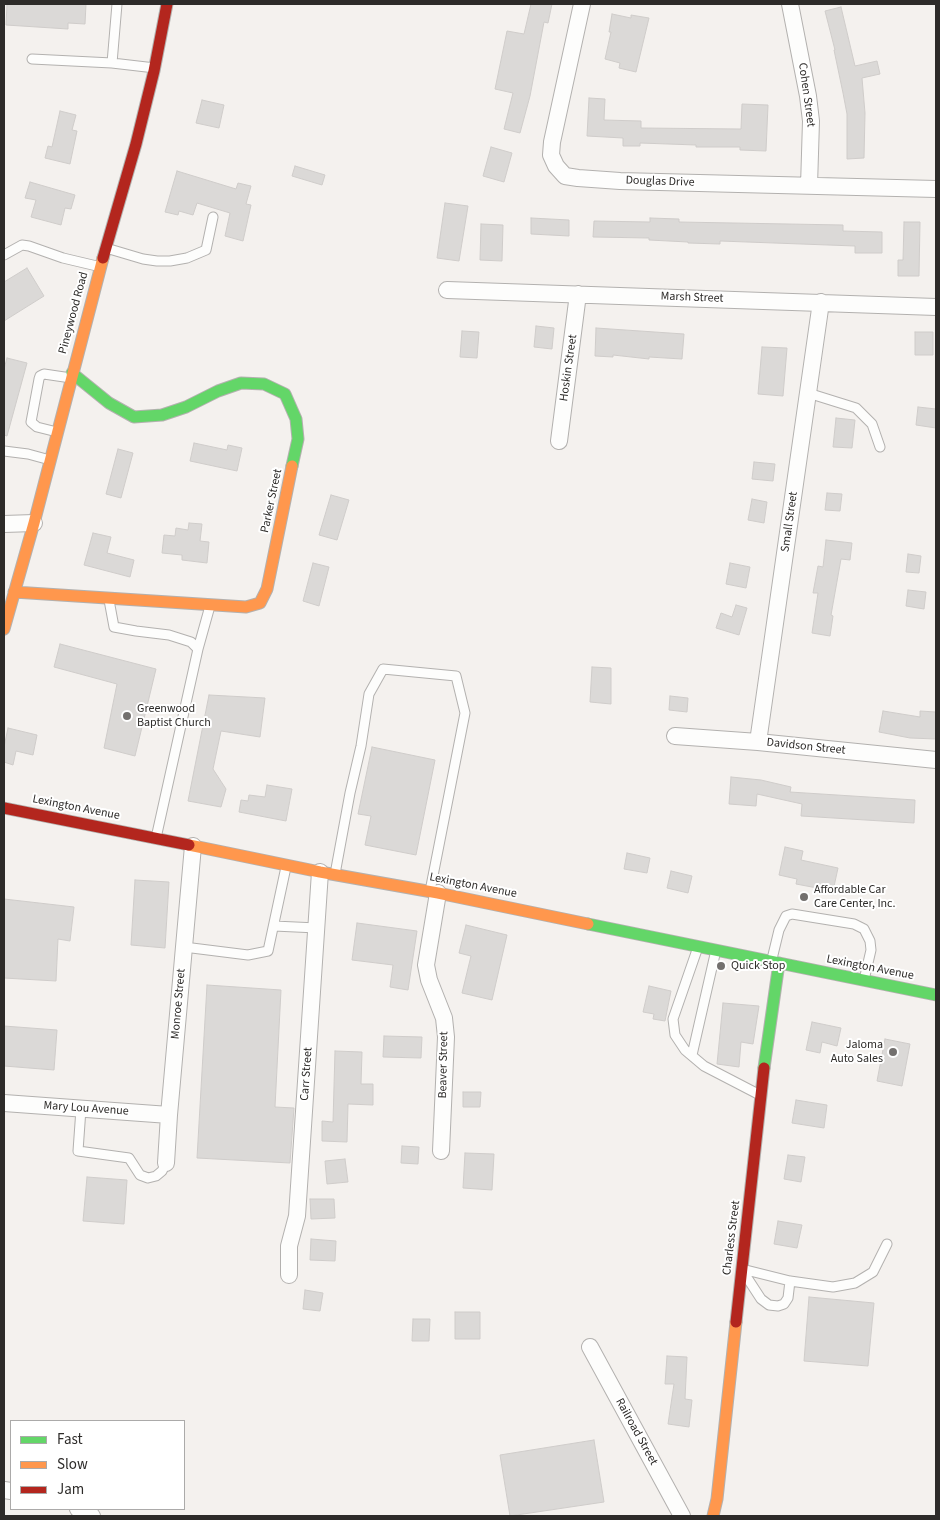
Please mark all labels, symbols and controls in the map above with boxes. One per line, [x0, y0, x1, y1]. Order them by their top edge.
street label: Cohen Street [794, 62, 818, 128]
street label: Douglas Drive [625, 174, 695, 190]
street label: Pineywood Road [56, 270, 92, 356]
street label: Marsh Street [660, 290, 724, 306]
street label: Hoskin Street [557, 334, 581, 402]
street label: Parker Street [258, 468, 286, 534]
street label: Small Street [779, 491, 801, 553]
place label: Greenwood Baptist Church [137, 702, 211, 730]
marker: Greenwood Baptist Church [121, 710, 133, 722]
street label: Davidson Street [766, 736, 846, 758]
street label: Lexington Avenue [31, 792, 121, 824]
street label: Lexington Avenue [428, 870, 518, 902]
place label: Affordable Car Care Center, Inc. [814, 883, 896, 911]
marker: Affordable Car Care Center, Inc. [798, 891, 810, 903]
street label: Lexington Avenue [825, 952, 915, 984]
place label: Quick Stop [731, 959, 785, 973]
marker: Quick Stop [715, 960, 727, 972]
street label: Monroe Street [169, 968, 189, 1040]
street label: Beaver Street [436, 1031, 452, 1099]
place label: Jaloma Auto Sales [831, 1038, 883, 1066]
marker: Jaloma Auto Sales [887, 1046, 899, 1058]
street label: Carr Street [298, 1047, 316, 1101]
street label: Mary Lou Avenue [43, 1099, 129, 1119]
street label: Charless Street [720, 1200, 744, 1276]
street label: Railroad Street [612, 1396, 660, 1468]
legend [10, 1420, 185, 1510]
text: Fast [57, 1429, 83, 1450]
text: Slow [57, 1454, 88, 1475]
text: Jam [57, 1479, 84, 1500]

